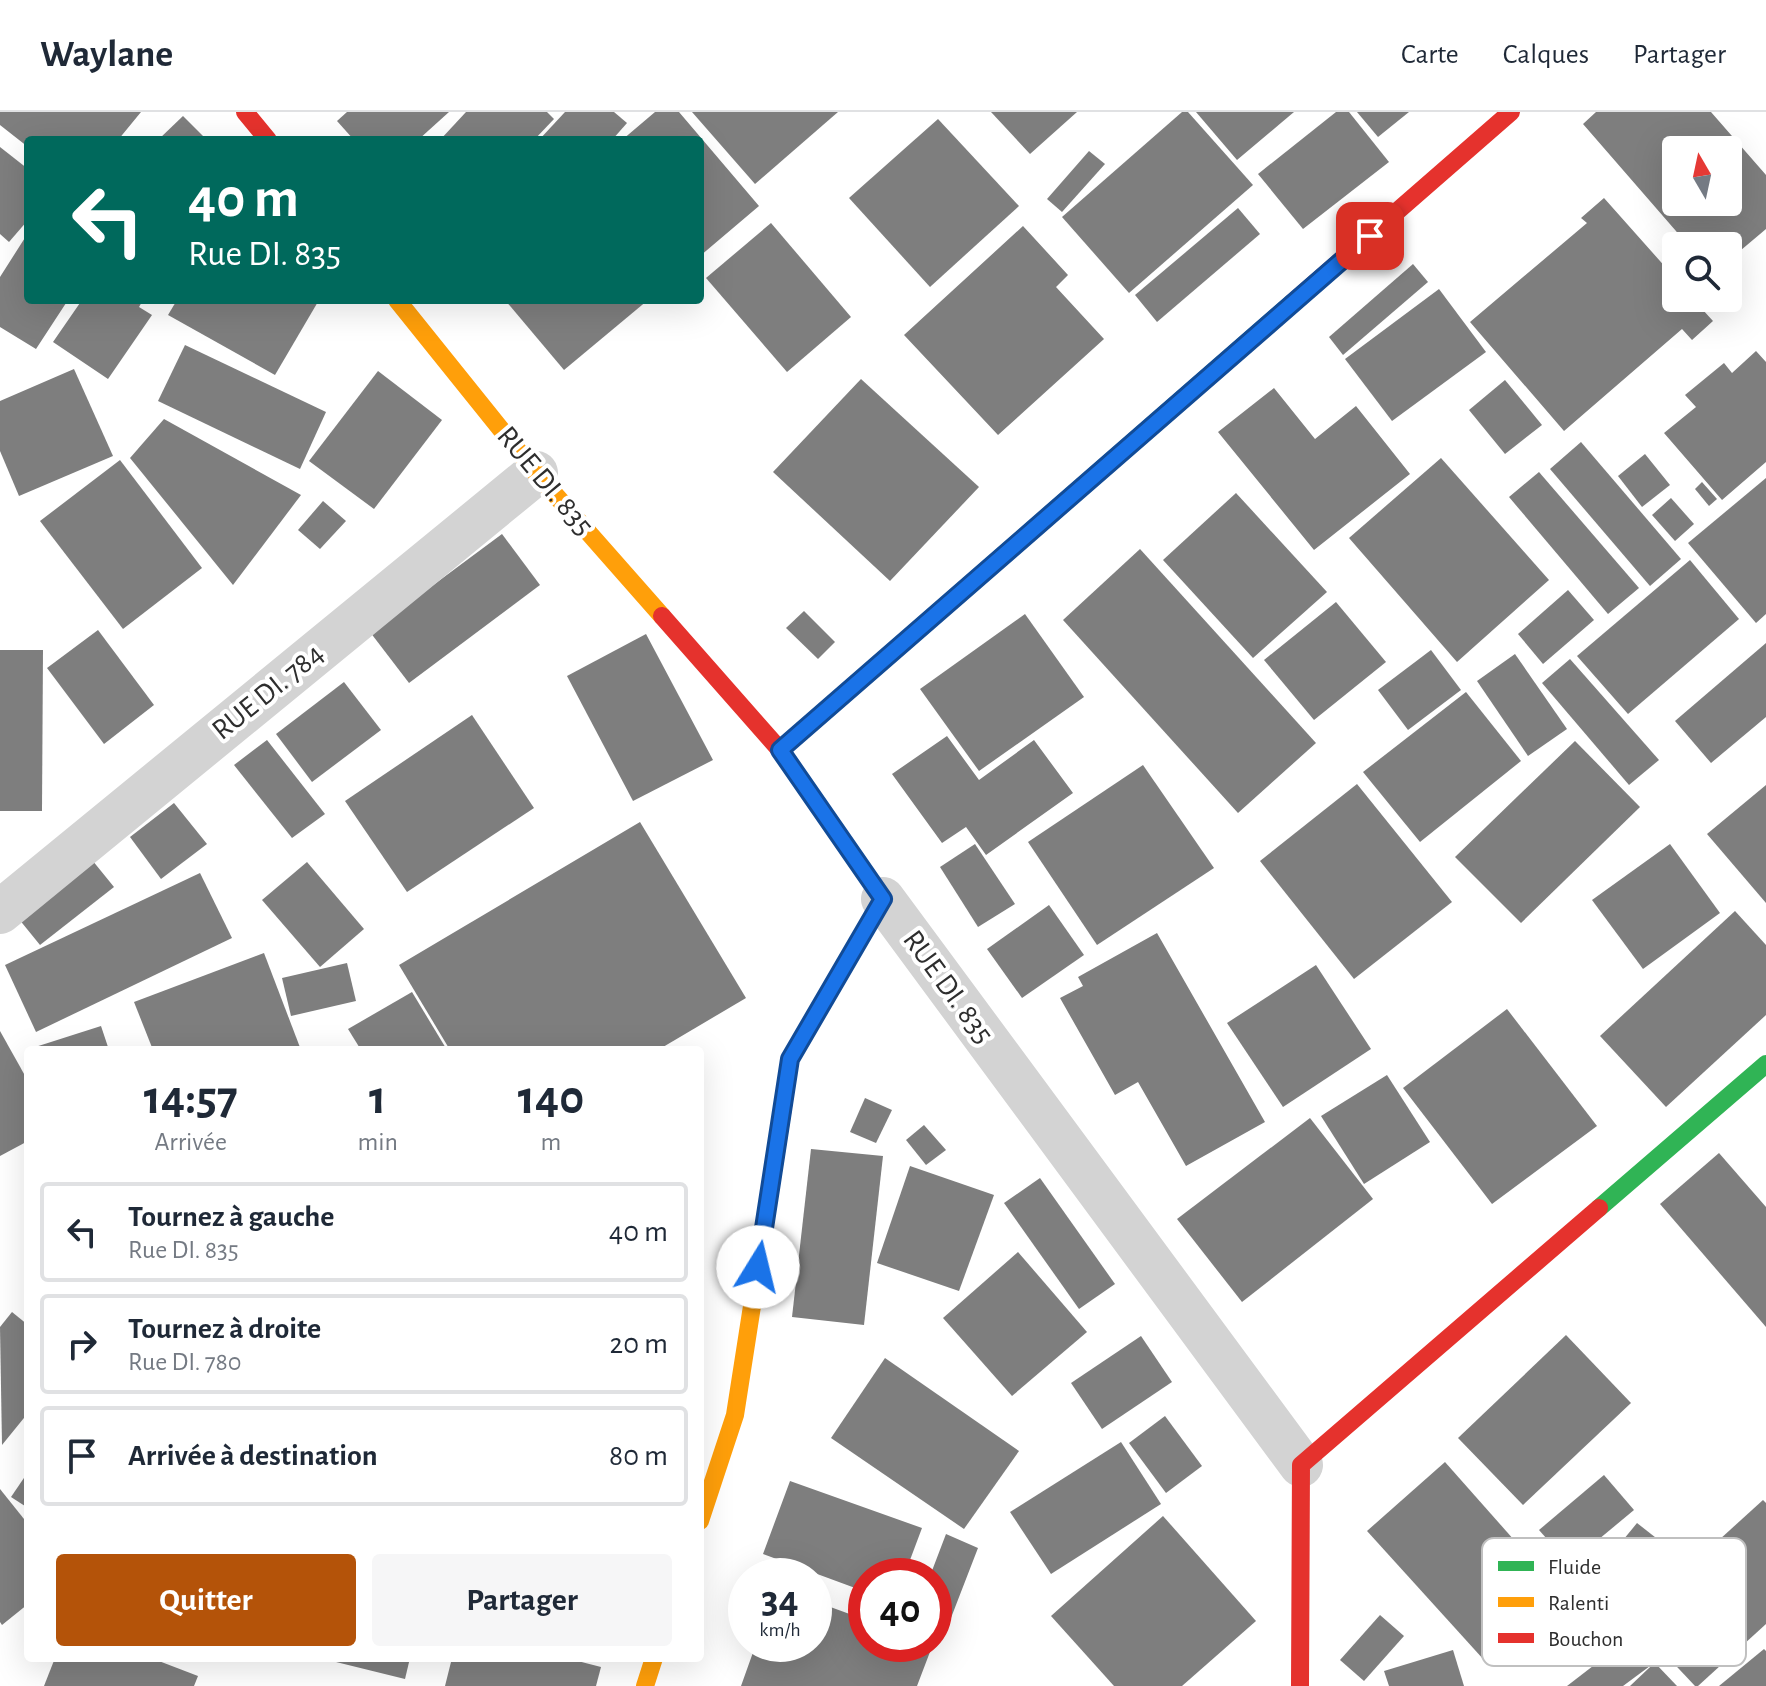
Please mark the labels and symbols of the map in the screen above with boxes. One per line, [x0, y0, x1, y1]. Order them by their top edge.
north arrow [1662, 136, 1742, 216]
pin [1336, 202, 1404, 270]
street label: RUE DI. 835 [491, 421, 599, 541]
street label: RUE DI. 784 [207, 638, 329, 746]
street label: RUE DI. 835 [897, 925, 999, 1049]
position arrow [716, 1225, 800, 1309]
legend [1482, 1538, 1746, 1666]
text: Fluide [1548, 1556, 1601, 1578]
speed limit sign: 40 [848, 1558, 952, 1662]
text: Ralenti [1548, 1592, 1609, 1614]
text: Bouchon [1548, 1628, 1623, 1650]

